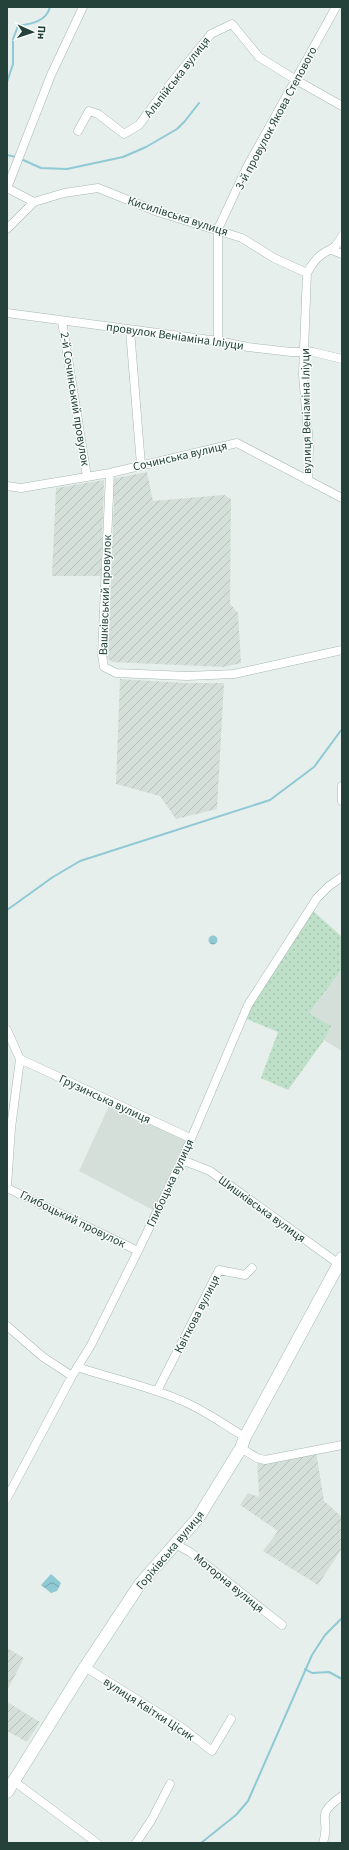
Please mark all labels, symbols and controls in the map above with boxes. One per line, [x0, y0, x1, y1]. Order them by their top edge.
north arrow [12, 12, 52, 52]
text: Пн [34, 25, 49, 40]
street label: Альпійська вулиця [140, 33, 214, 121]
street label: 3-й провулок Якова Степового [231, 44, 321, 193]
street label: Кисилівська вулиця [125, 192, 230, 241]
street label: провулок Веніаміна Іліуци [105, 318, 245, 355]
street label: 2-й Сочинський провулок [56, 331, 93, 467]
street label: вулиця Веніаміна Іліуци [297, 348, 316, 474]
street label: Сочинська вулиця [131, 437, 229, 476]
street label: Вашківський провулок [95, 534, 116, 656]
street label: Грузинська вулиця [56, 1071, 153, 1128]
street label: Глибоцька вулиця [143, 1136, 198, 1230]
street label: Шишківська вулиця [214, 1172, 309, 1247]
street label: Глибоцький провулок [17, 1186, 128, 1252]
street label: Квіткова вулиця [170, 1272, 225, 1356]
street label: Горіхівська вулиця [132, 1507, 209, 1594]
street label: Моторна вулиця [190, 1550, 268, 1617]
street label: вулиця Квітки Цісик [100, 1674, 198, 1745]

